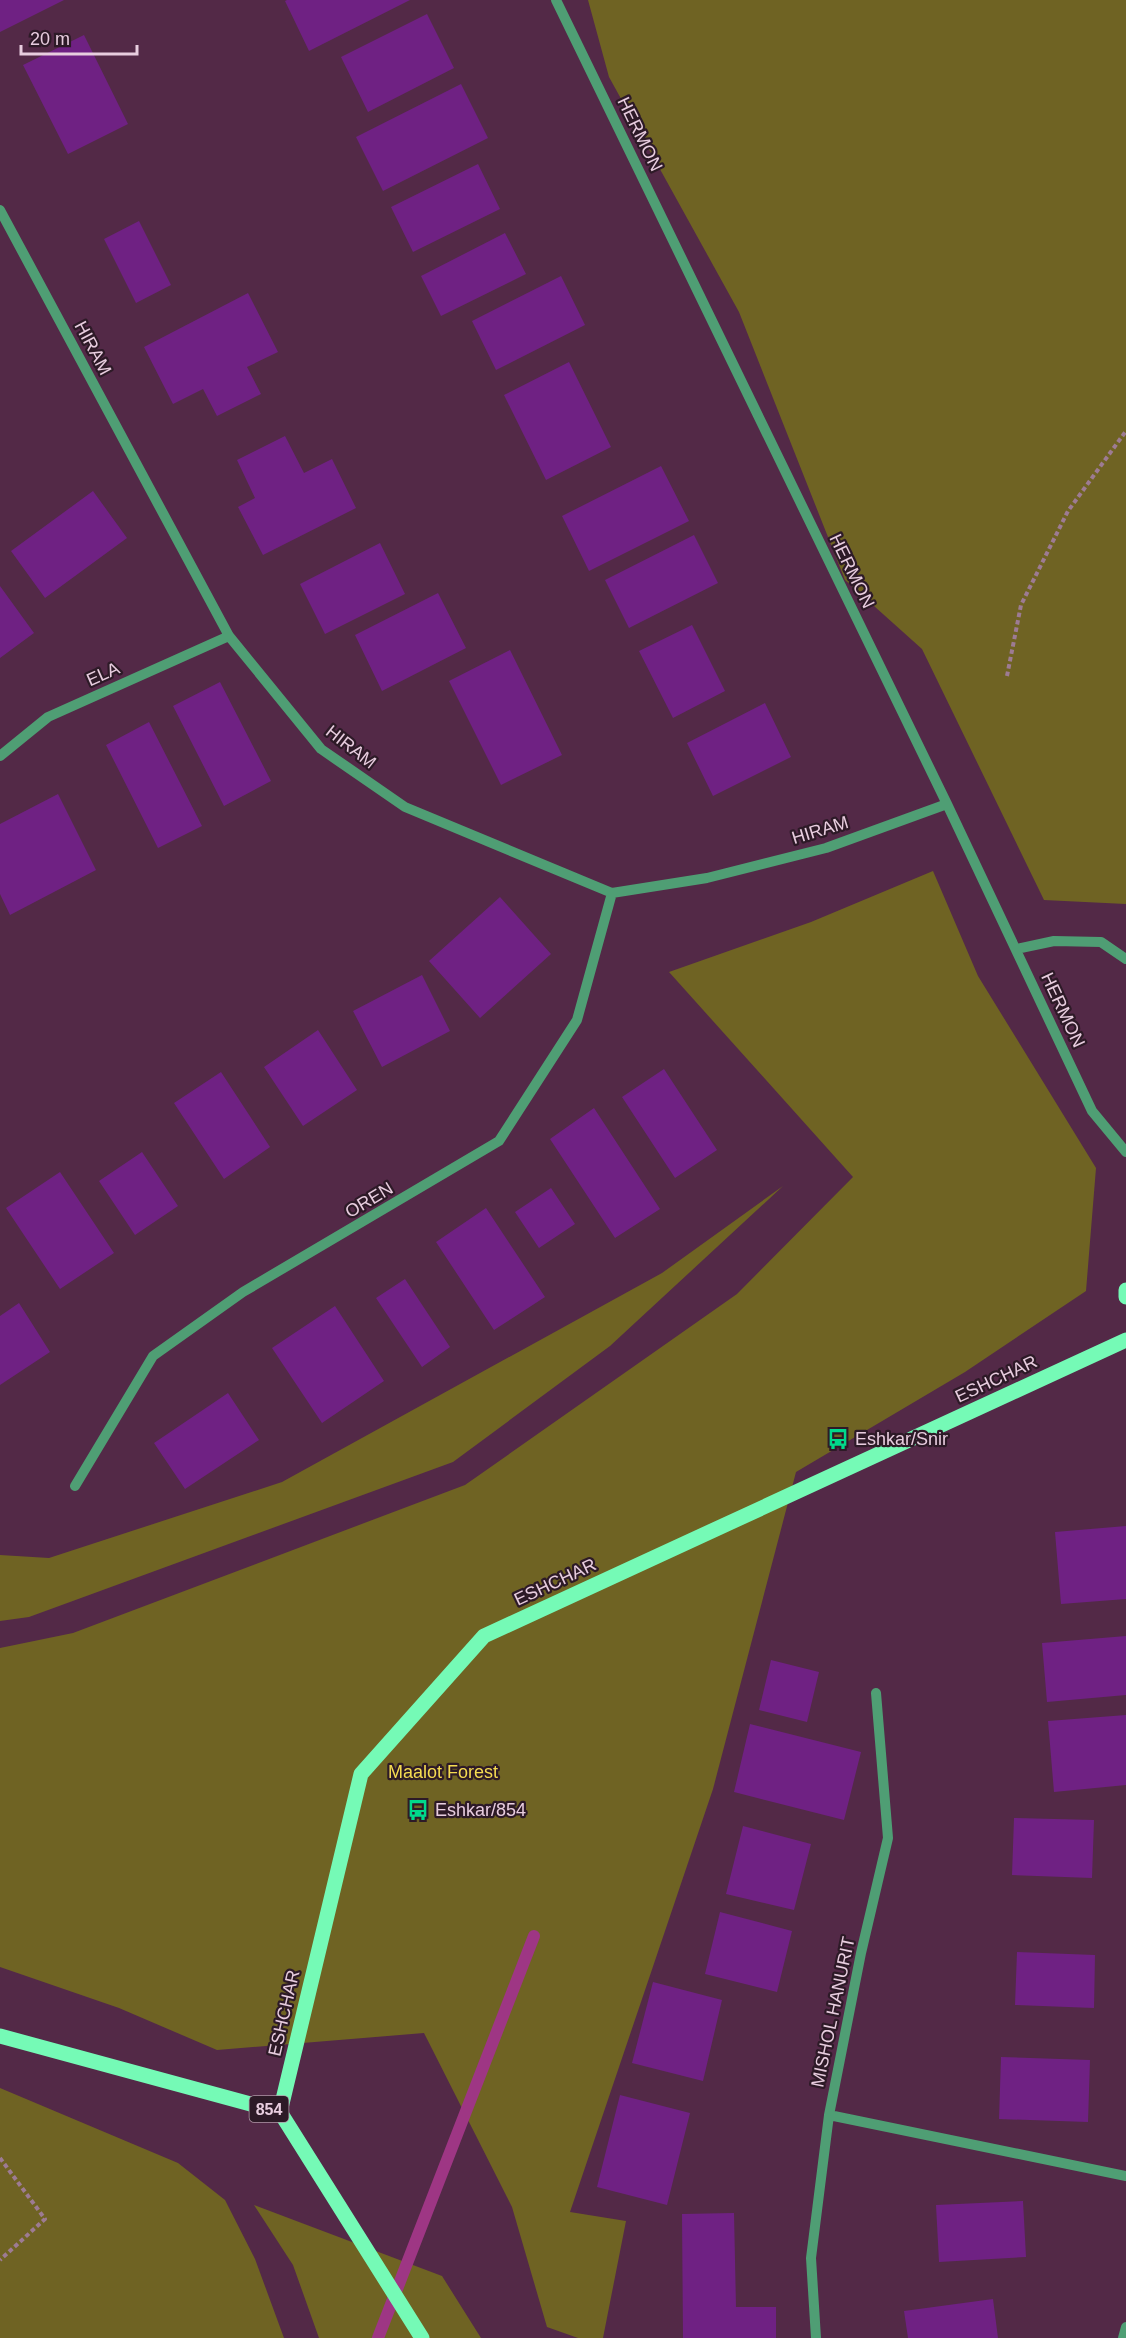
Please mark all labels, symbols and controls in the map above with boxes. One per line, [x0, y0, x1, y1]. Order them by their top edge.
scale bar [21, 18, 136, 56]
text: 20 m [30, 29, 70, 49]
street label: HERMON [613, 94, 667, 174]
street label: HIRAM [71, 318, 115, 378]
street label: HERMON [825, 531, 879, 611]
street label: ELA [83, 658, 123, 690]
street label: HIRAM [322, 721, 380, 773]
street label: HIRAM [789, 812, 851, 848]
street label: HERMON [1037, 970, 1089, 1050]
street label: OREN [342, 1178, 396, 1222]
street label: ESHCHAR [952, 1351, 1040, 1407]
bus stop icon: Eshkar/Snir [826, 1427, 850, 1451]
place label: Eshkar/Snir [855, 1429, 948, 1449]
street label: ESHCHAR [511, 1554, 599, 1610]
park label: Maalot Forest [388, 1762, 498, 1782]
bus stop icon: Eshkar/854 [406, 1798, 430, 1822]
place label: Eshkar/854 [435, 1800, 526, 1820]
street label: MISHOL HANURIT [807, 1935, 859, 2089]
street label: ESHCHAR [264, 1968, 304, 2058]
road number: 854 [250, 2096, 288, 2122]

